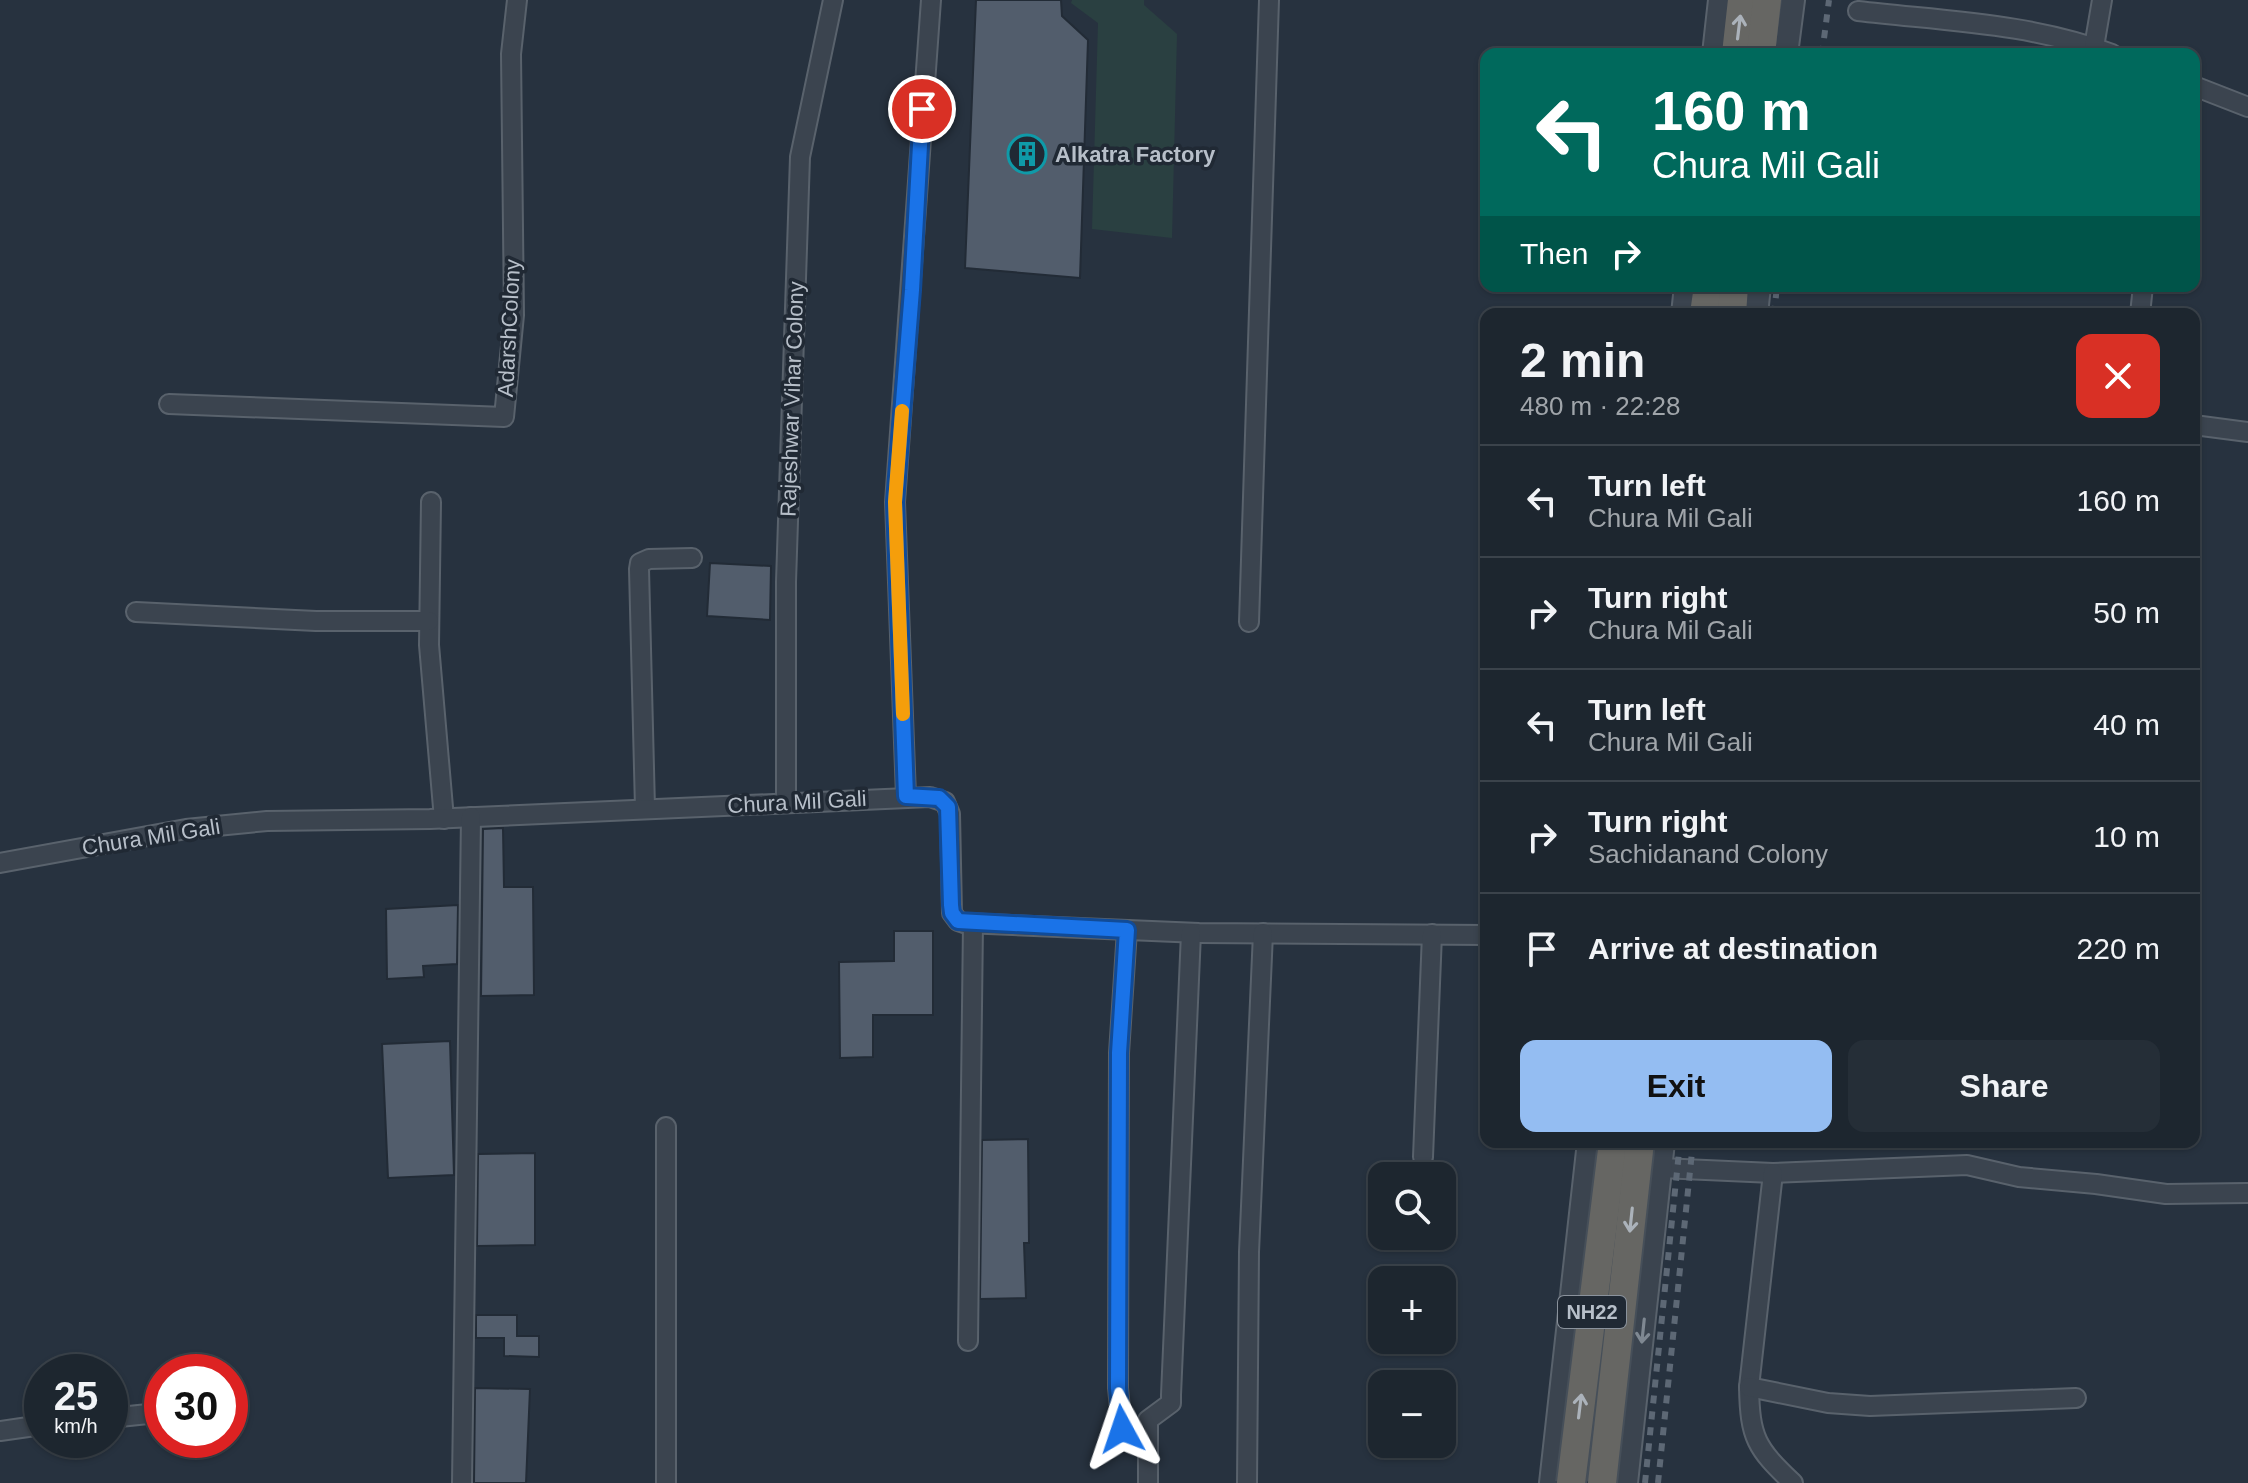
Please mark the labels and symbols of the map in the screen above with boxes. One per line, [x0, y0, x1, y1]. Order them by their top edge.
one-way arrow [1732, 15, 1747, 40]
pin [888, 75, 956, 143]
building icon: Alkatra Factory [1006, 133, 1048, 175]
place label: Alkatra Factory [1055, 142, 1216, 167]
street label: AdarshColony [493, 258, 525, 398]
street label: Rajeshwar Vihar Colony [775, 281, 809, 517]
street label: Chura Mil Gali [727, 786, 867, 818]
street label: Chura Mil Gali [80, 814, 222, 860]
one-way arrow [1623, 1206, 1638, 1232]
road number: NH22 [1558, 1296, 1626, 1328]
one-way arrow [1635, 1317, 1650, 1344]
speed limit sign: 30 [144, 1354, 248, 1458]
position arrow [1080, 1387, 1164, 1471]
one-way arrow [1573, 1393, 1588, 1419]

